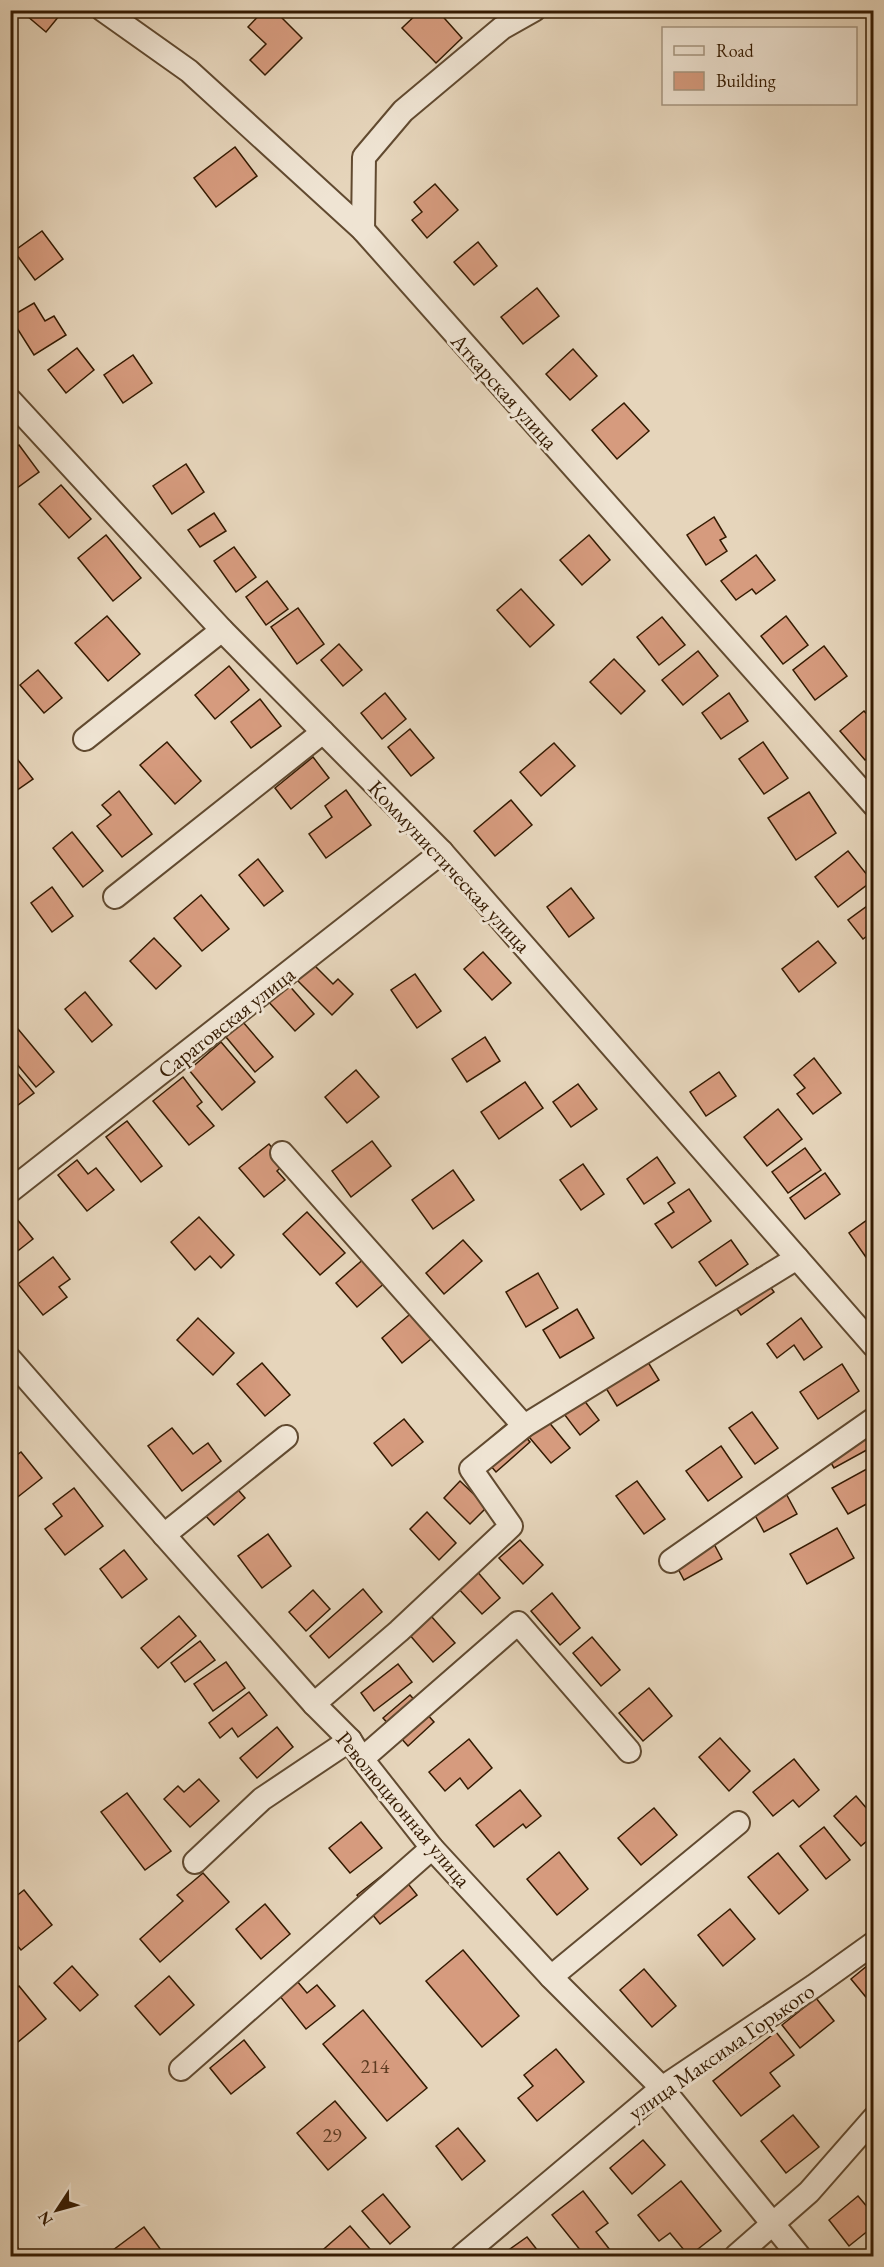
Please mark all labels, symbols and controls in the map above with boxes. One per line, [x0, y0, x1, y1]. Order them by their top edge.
legend [662, 27, 857, 105]
text: Road [716, 39, 755, 62]
text: Building [716, 69, 776, 92]
street label: Аткарская улица [444, 326, 565, 456]
street label: Коммунистическая улица [362, 774, 537, 959]
street label: Саратовская улица [152, 960, 301, 1085]
street label: Революционная улица [330, 1725, 478, 1894]
street label: улица Максима Горького [622, 1976, 820, 2127]
house number: 214 [361, 2053, 390, 2079]
house number: 29 [322, 2122, 342, 2148]
north arrow [27, 2180, 87, 2240]
text: N [33, 2207, 58, 2230]

